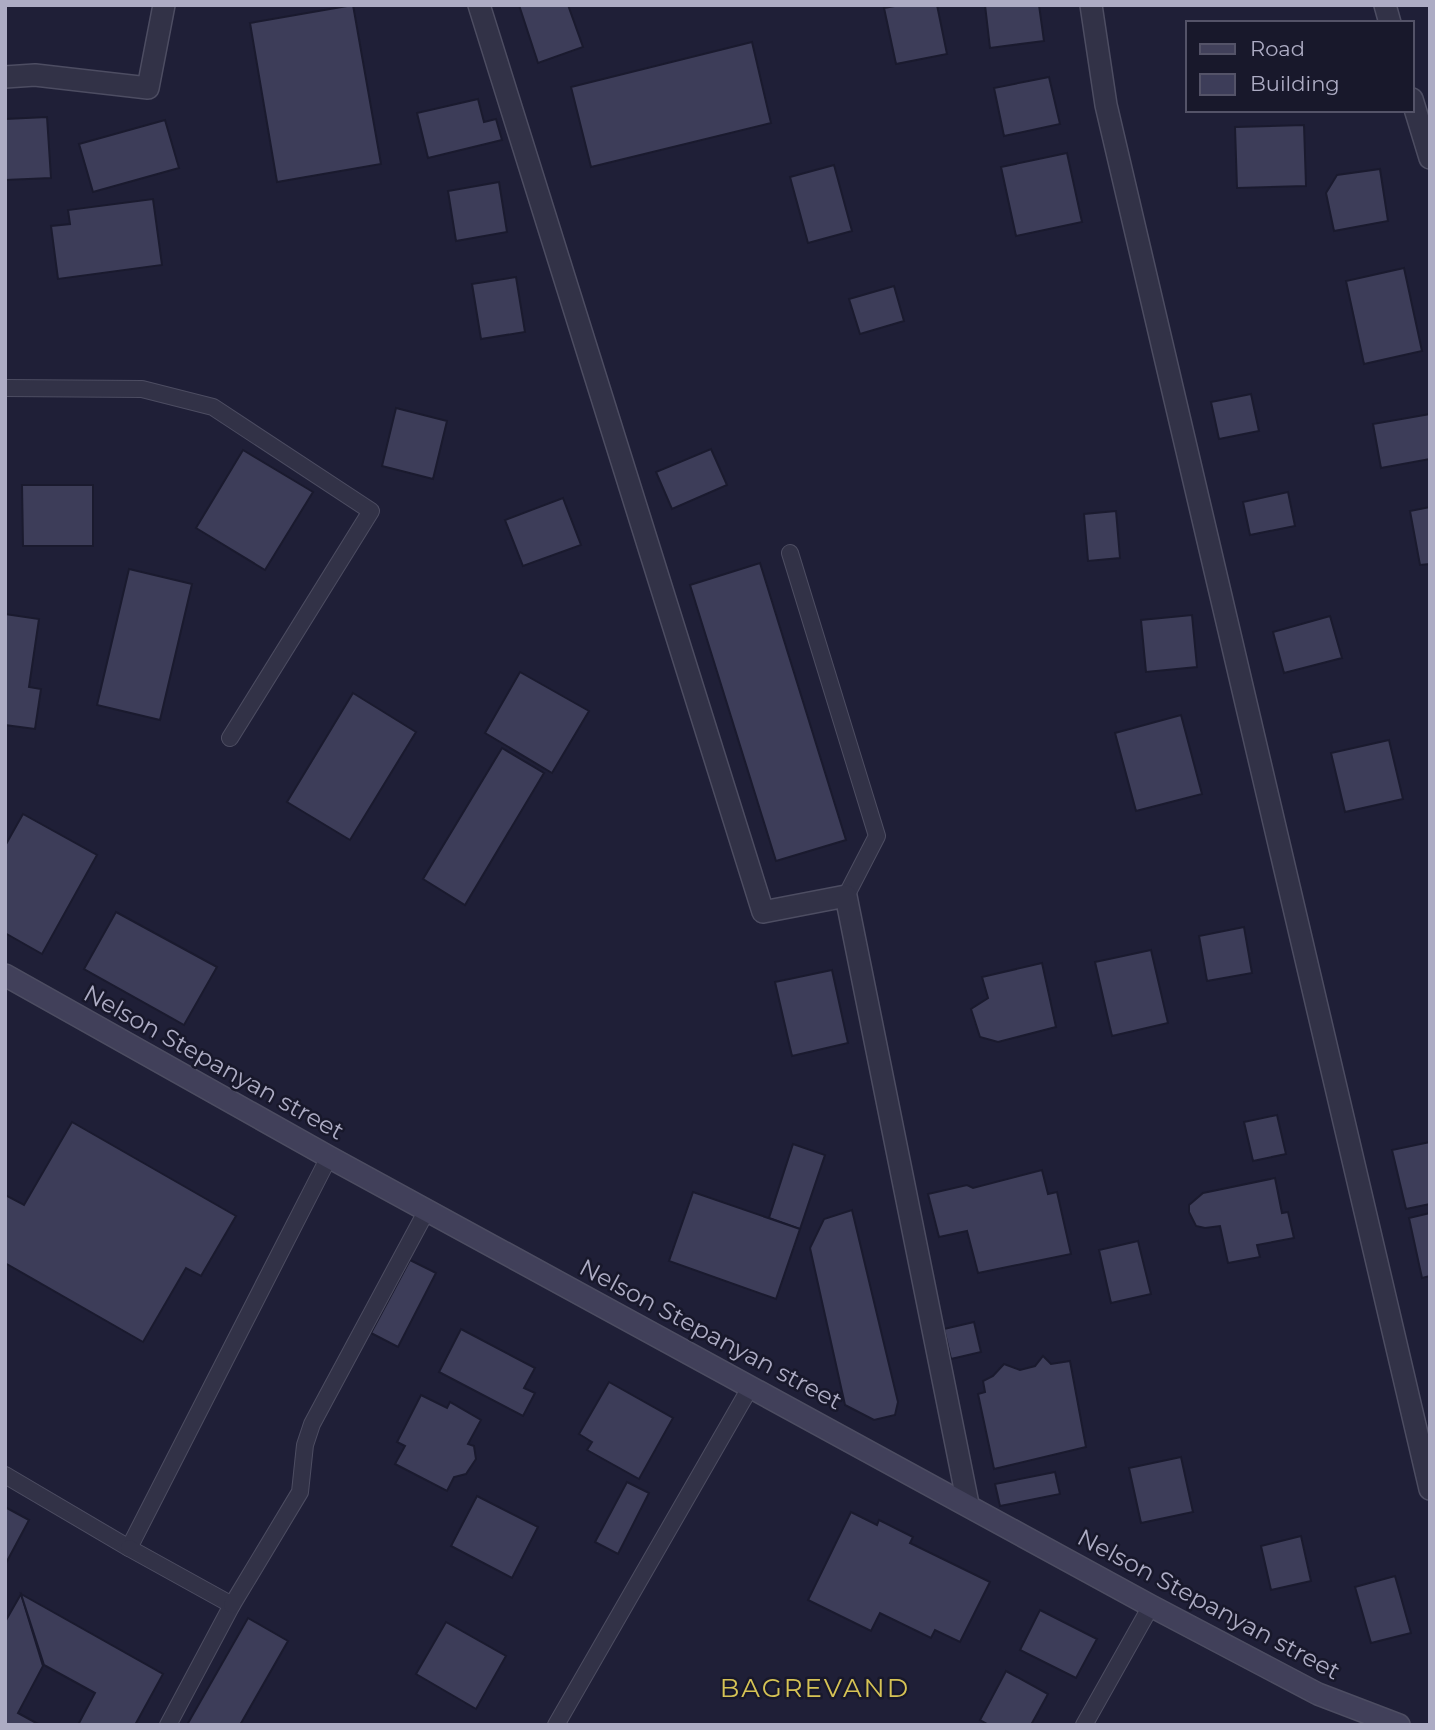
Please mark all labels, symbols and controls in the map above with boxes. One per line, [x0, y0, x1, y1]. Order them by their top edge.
legend [1186, 21, 1414, 112]
text: Road [1250, 36, 1305, 61]
text: Building [1250, 71, 1340, 96]
street label: Nelson Stepanyan street [79, 978, 349, 1146]
street label: Nelson Stepanyan street [575, 1252, 847, 1416]
street label: Nelson Stepanyan street [1073, 1522, 1345, 1686]
district label: BAGREVAND [720, 1672, 910, 1704]

